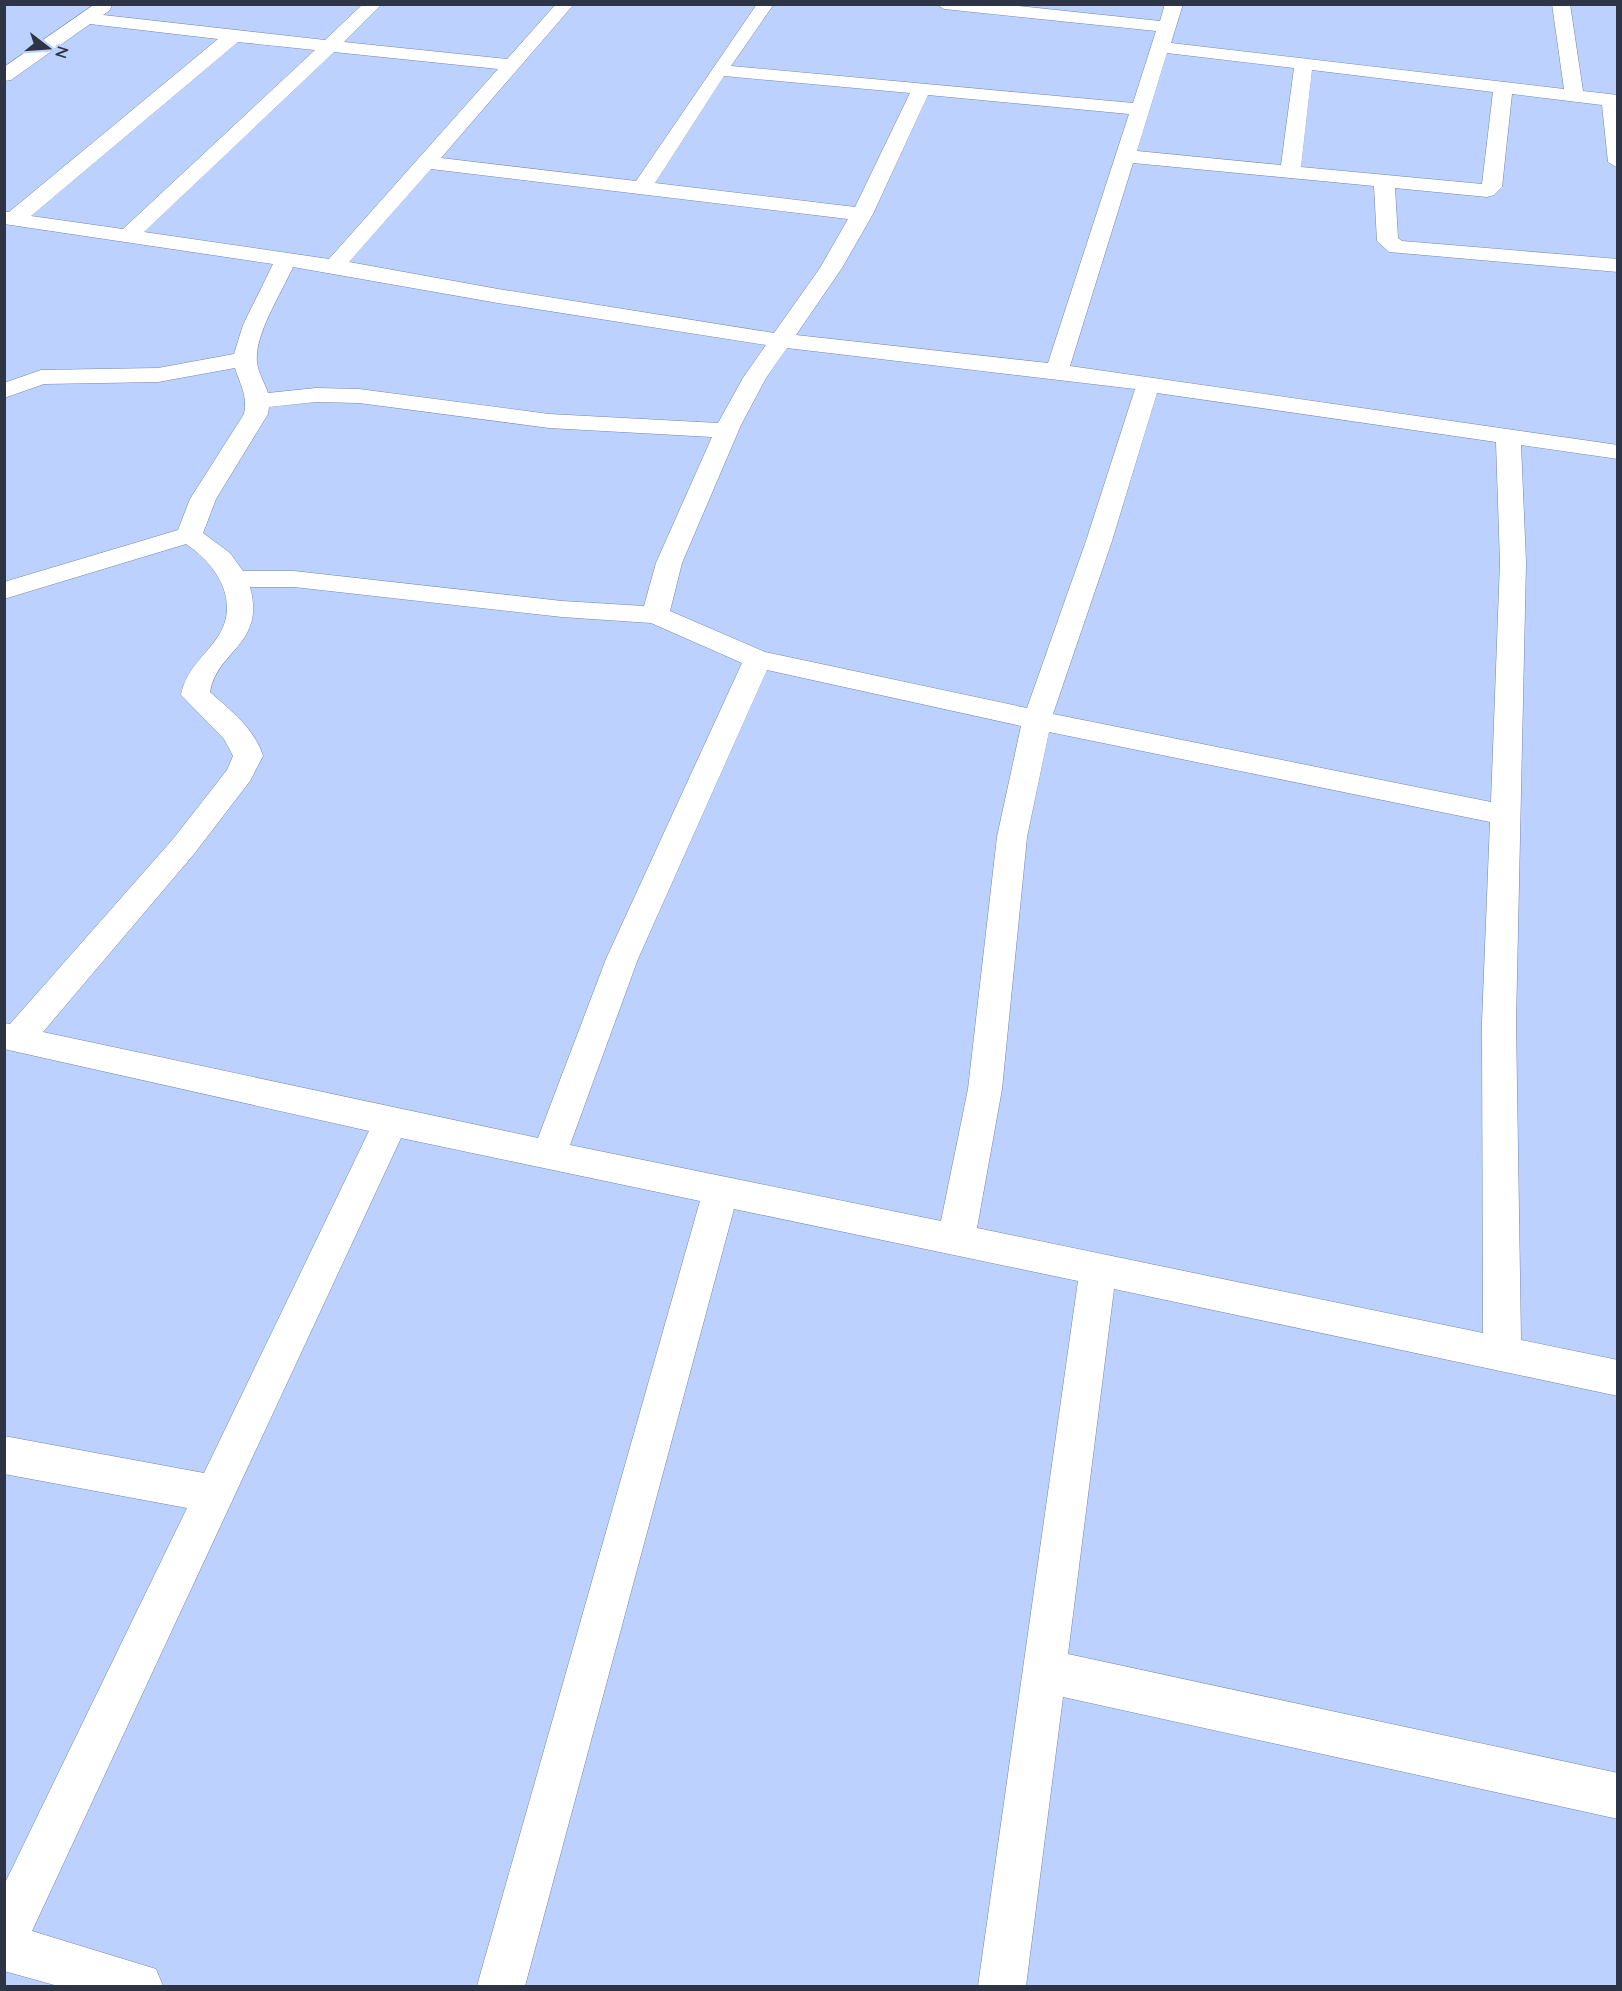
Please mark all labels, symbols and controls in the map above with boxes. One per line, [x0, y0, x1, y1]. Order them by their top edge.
north arrow [18, 18, 78, 78]
text: N [51, 44, 74, 61]

